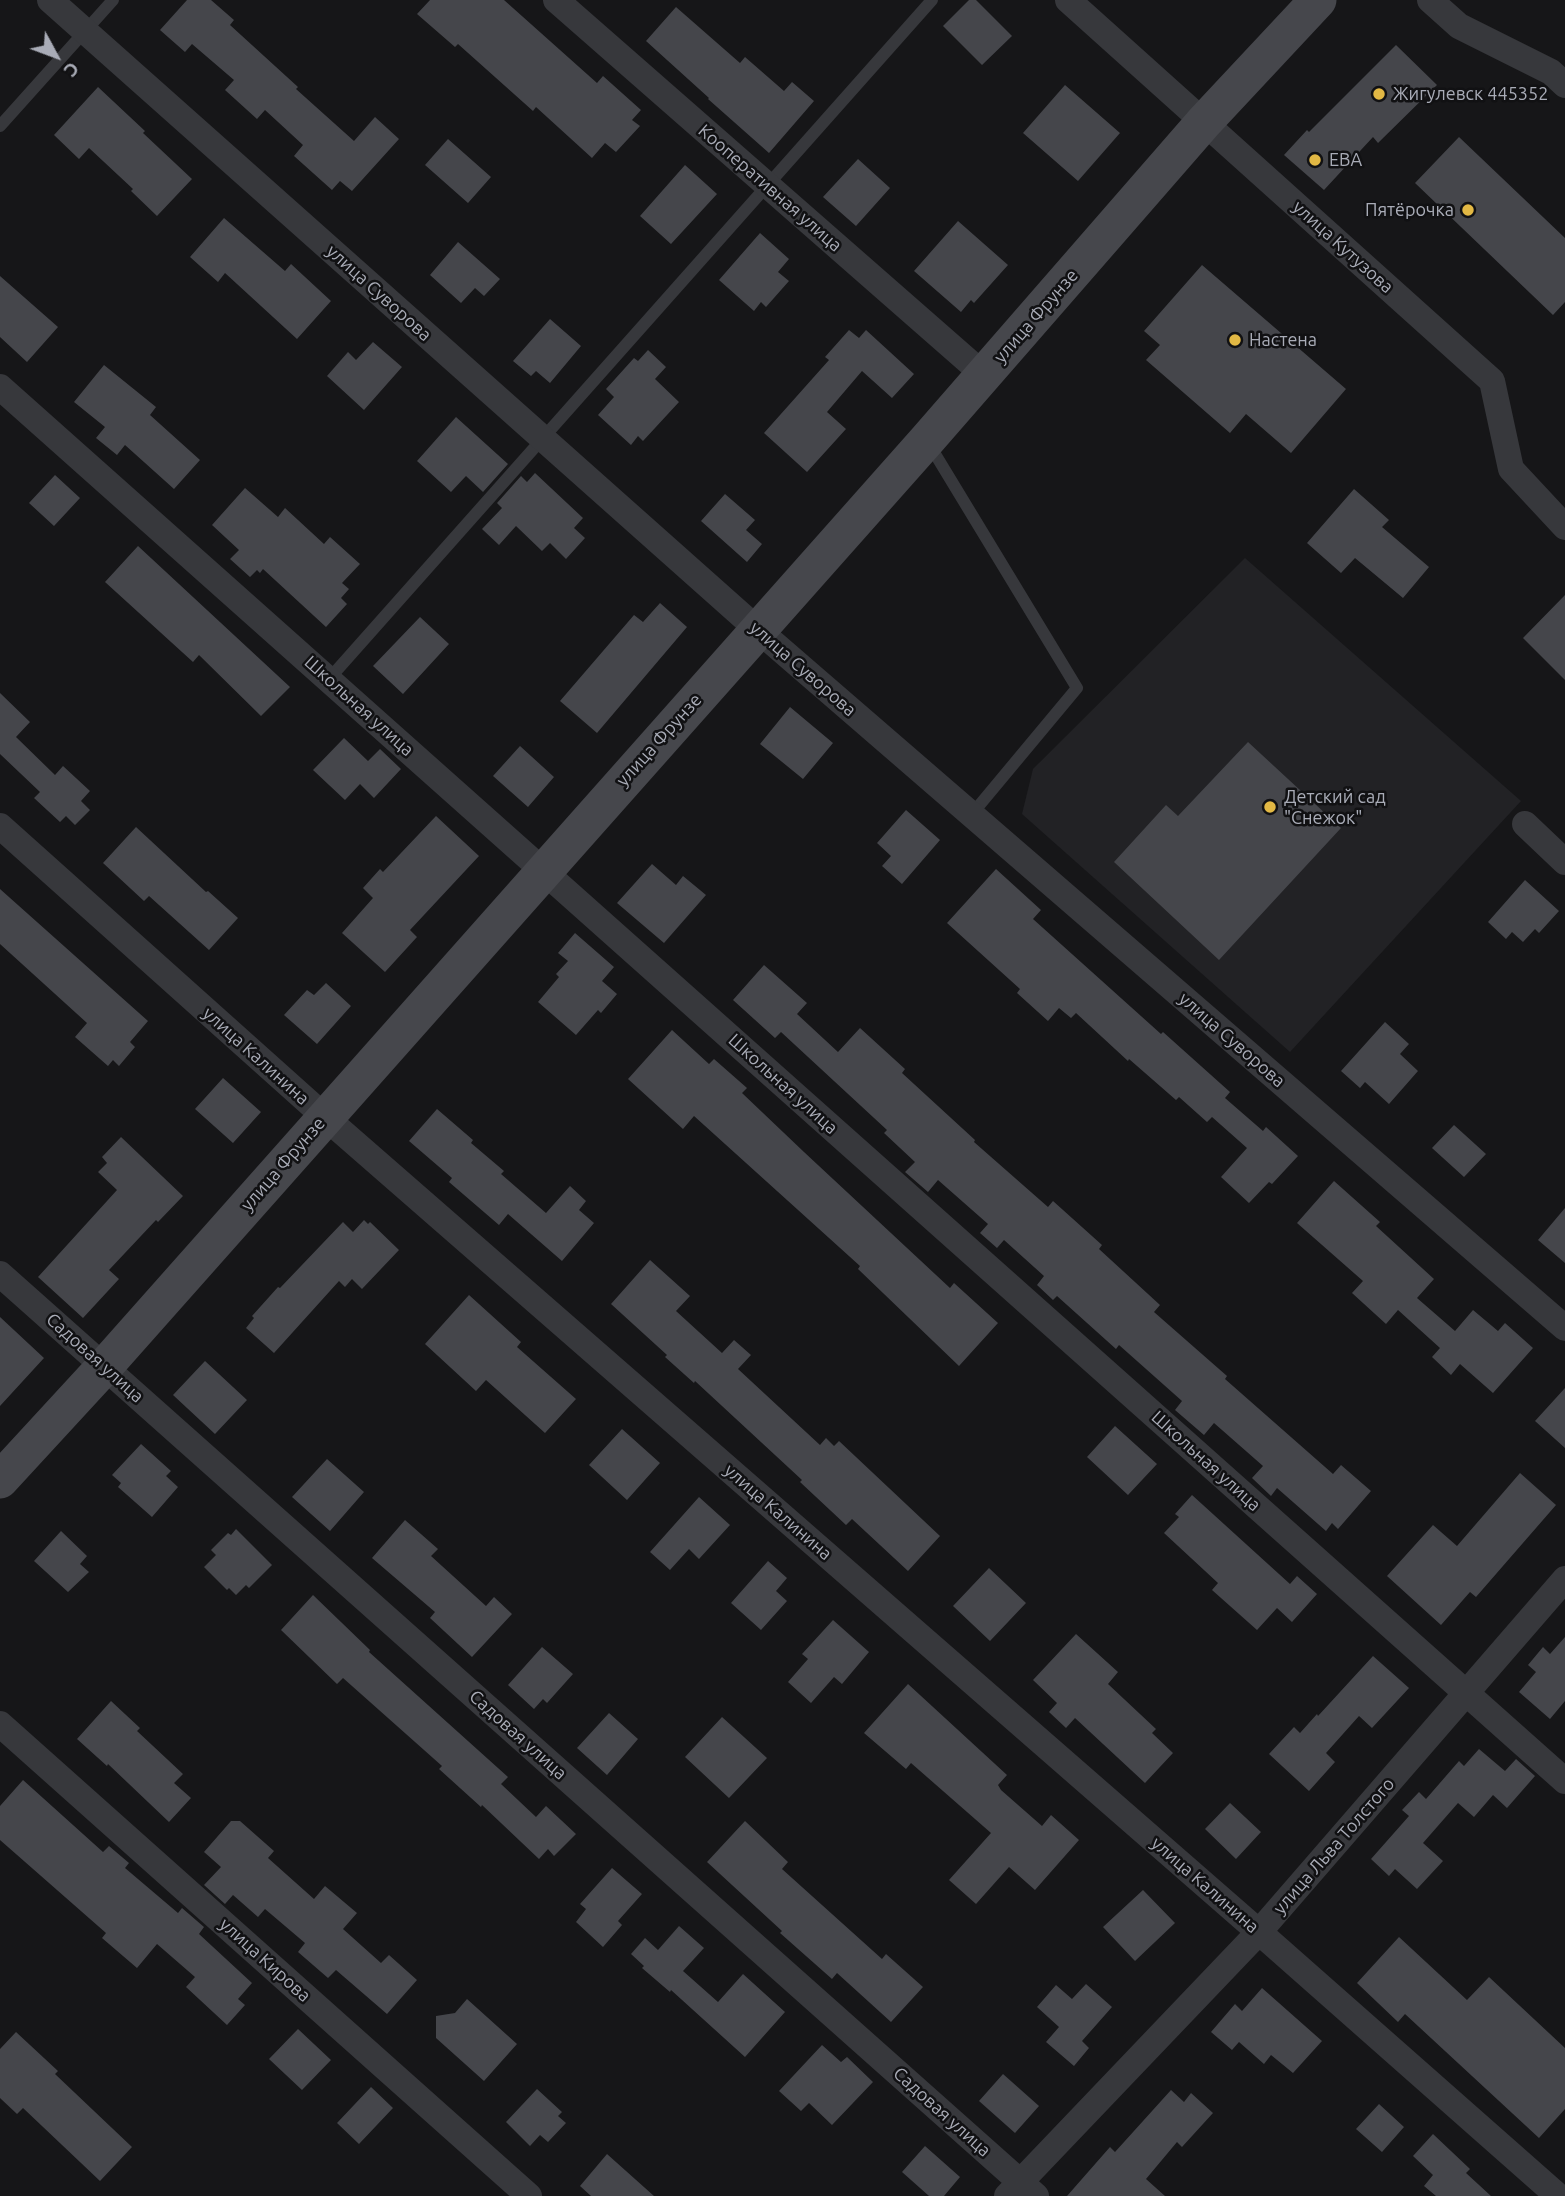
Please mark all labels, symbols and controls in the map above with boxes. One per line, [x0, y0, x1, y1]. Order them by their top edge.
north arrow [21, 21, 91, 91]
text: С [60, 58, 84, 82]
place label: Жигулевск 445352 [1393, 83, 1548, 105]
marker: Жигулевск 445352 [1371, 86, 1387, 102]
street label: Кооперативная улица [694, 120, 846, 256]
place label: ЕВА [1329, 149, 1362, 171]
marker: ЕВА [1307, 152, 1323, 168]
street label: улица Кутузова [1288, 196, 1398, 298]
place label: Пятёрочка [1365, 199, 1454, 221]
marker: Пятёрочка [1460, 202, 1476, 218]
street label: улица Суворова [322, 240, 436, 346]
street label: улица Фрунзе [989, 265, 1083, 367]
place label: Настена [1249, 329, 1317, 351]
marker: Настена [1227, 332, 1243, 348]
street label: улица Суворова [745, 617, 861, 721]
street label: Школьная улица [300, 651, 418, 761]
street label: улица Фрунзе [612, 689, 706, 791]
place label: Детский сад "Снежок" [1284, 786, 1386, 828]
marker: Детский сад "Снежок" [1262, 799, 1278, 815]
street label: улица Суворова [1174, 988, 1290, 1092]
street label: улица Калинина [198, 1003, 314, 1109]
street label: Школьная улица [724, 1029, 842, 1139]
street label: улица Фрунзе [236, 1113, 330, 1215]
street label: Садовая улица [42, 1309, 148, 1407]
street label: Школьная улица [1147, 1406, 1265, 1516]
street label: улица Калинина [720, 1459, 836, 1565]
street label: Садовая улица [465, 1686, 571, 1784]
street label: улица Льва Толстого [1269, 1773, 1399, 1919]
street label: улица Калинина [1147, 1832, 1263, 1938]
street label: улица Кирова [215, 1913, 315, 2007]
street label: Садовая улица [889, 2063, 995, 2161]

